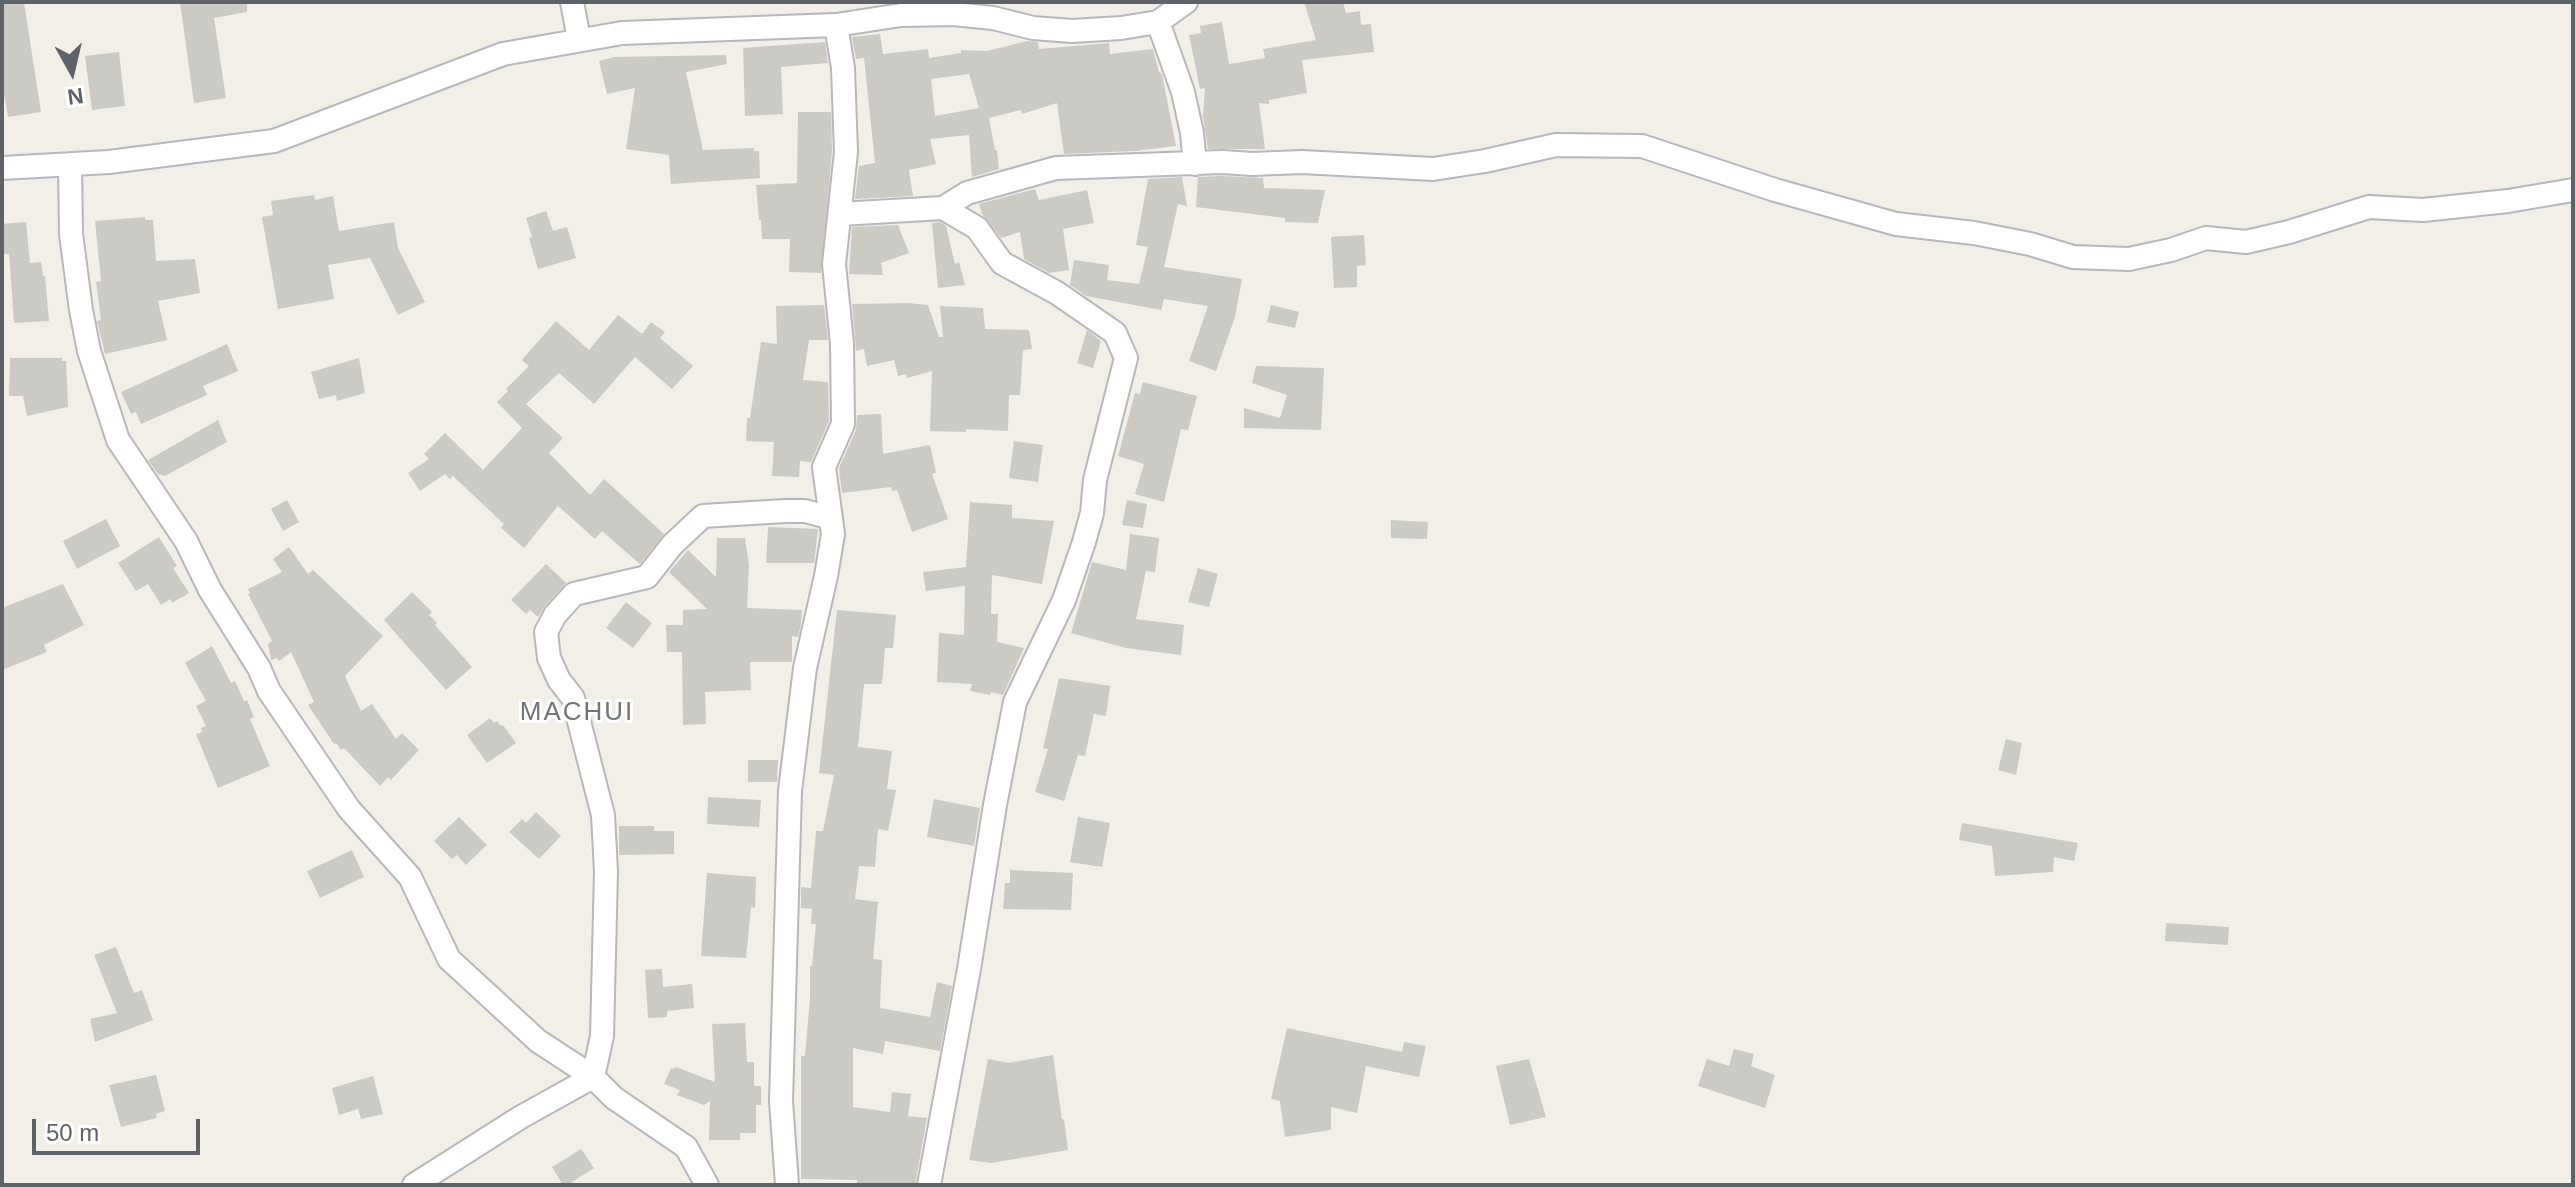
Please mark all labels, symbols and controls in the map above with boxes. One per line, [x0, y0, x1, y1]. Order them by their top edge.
north arrow [32, 32, 112, 112]
text: N [66, 83, 85, 110]
district label: MACHUI [520, 697, 634, 729]
scale bar [36, 1103, 204, 1153]
text: 50 m [46, 1119, 99, 1146]

